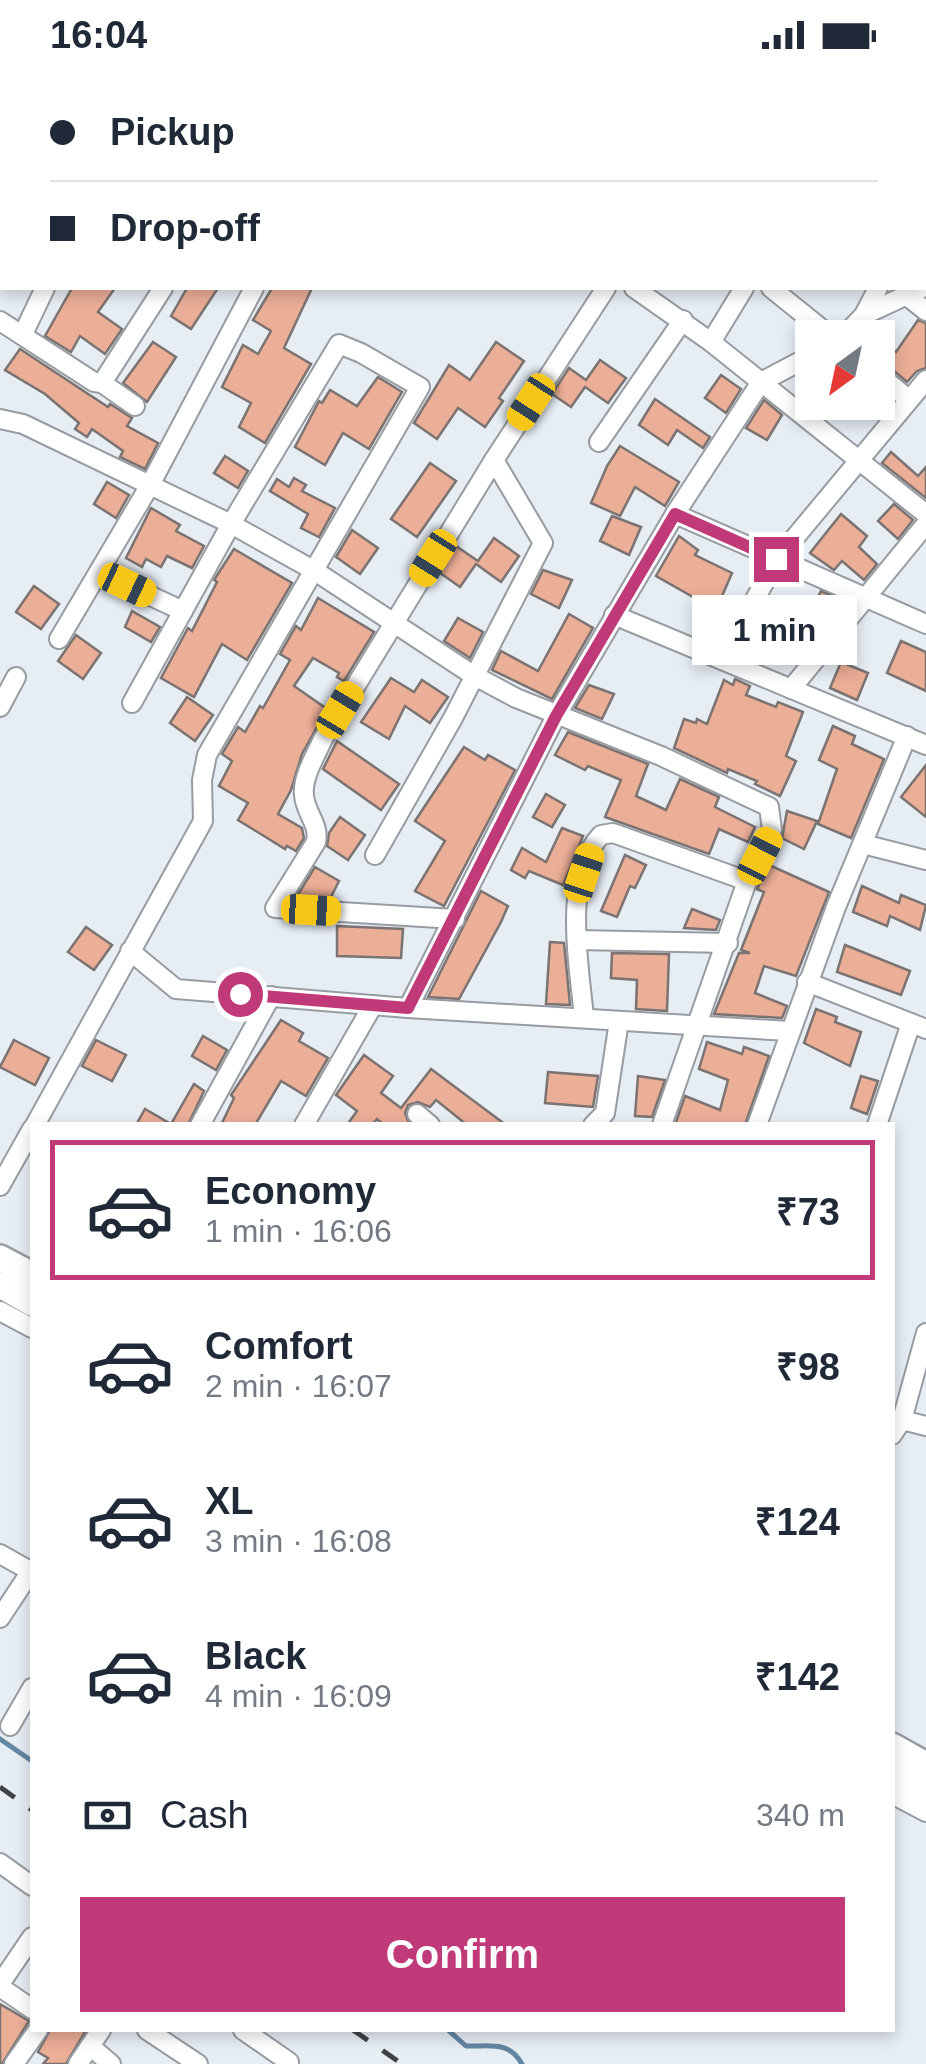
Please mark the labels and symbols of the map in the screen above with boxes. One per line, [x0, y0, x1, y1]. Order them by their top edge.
north arrow [795, 320, 895, 420]
car [502, 369, 560, 435]
car [404, 525, 462, 591]
route end [754, 537, 799, 582]
car [93, 559, 161, 611]
callout: 1 min [694, 594, 858, 664]
car [312, 677, 368, 743]
car [733, 822, 787, 890]
car [560, 840, 608, 906]
car [280, 893, 342, 927]
route start [218, 972, 263, 1017]

